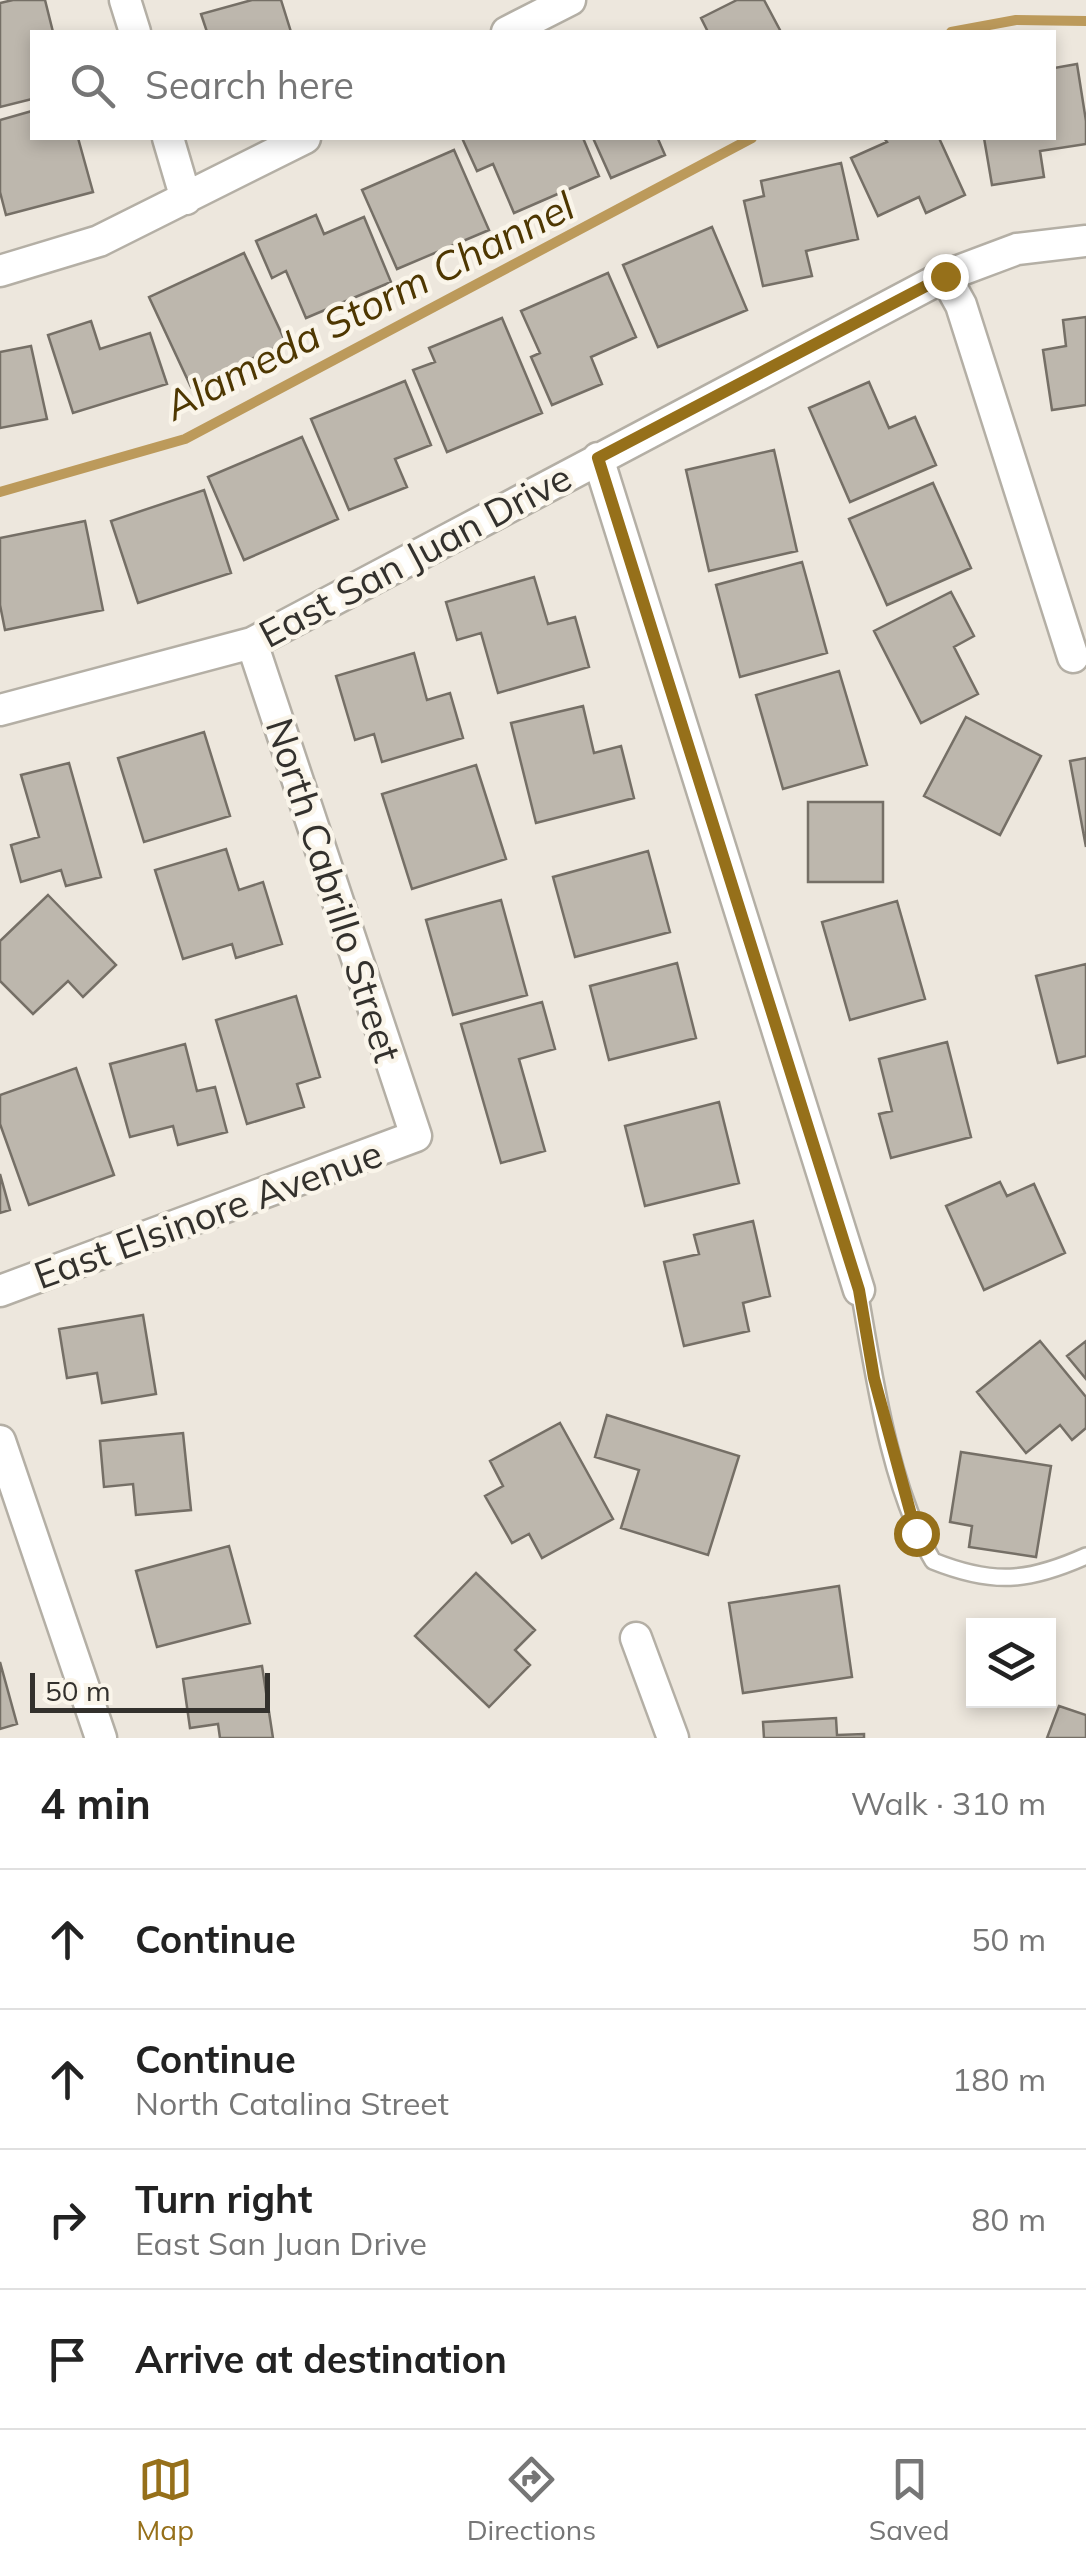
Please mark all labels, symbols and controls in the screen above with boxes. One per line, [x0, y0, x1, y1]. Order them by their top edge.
search box [30, 30, 1056, 140]
icon: search [65, 58, 120, 113]
text: Search here [145, 61, 354, 109]
water label: Alameda Storm Channel [155, 180, 582, 431]
route end [923, 254, 969, 300]
street label: East San Juan Drive [251, 452, 579, 658]
street label: North Cabrillo Street [256, 712, 412, 1068]
street label: East Elsinore Avenue [28, 1129, 388, 1299]
route start [894, 1511, 940, 1557]
map controls [966, 1618, 1056, 1708]
button: layers [966, 1618, 1056, 1708]
scale bar [30, 1668, 270, 1712]
text: 50 m [45, 1673, 111, 1708]
text: 4 min [40, 1777, 151, 1830]
text: Walk · 310 m [851, 1783, 1046, 1823]
icon: ahead [40, 1912, 95, 1967]
text: Continue [135, 1915, 296, 1963]
text: 50 m [971, 1919, 1046, 1959]
text: Continue [135, 2035, 296, 2083]
icon: ahead [40, 2052, 95, 2107]
text: 180 m [952, 2059, 1046, 2099]
text: North Catalina Street [135, 2083, 449, 2123]
text: Turn right [135, 2175, 312, 2223]
icon: right [40, 2192, 95, 2247]
text: 80 m [971, 2199, 1046, 2239]
text: East San Juan Drive [135, 2223, 427, 2263]
icon: arrive [40, 2332, 95, 2387]
text: Arrive at destination [135, 2335, 507, 2383]
tab: Map [136, 2452, 194, 2547]
tab: Directions [467, 2452, 596, 2547]
tab: Saved [869, 2452, 950, 2547]

